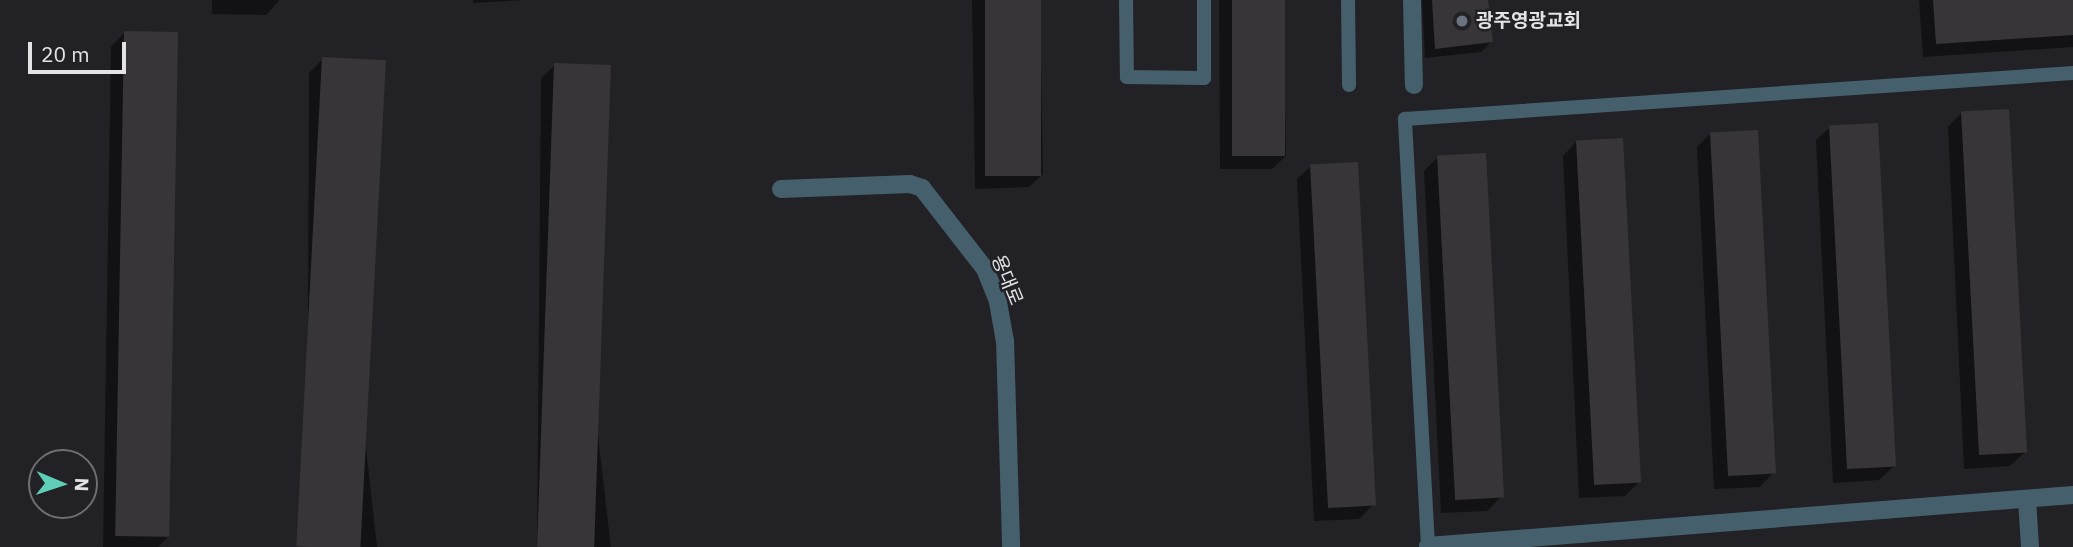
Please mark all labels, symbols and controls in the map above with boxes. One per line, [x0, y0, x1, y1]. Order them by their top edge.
place label: 광주영광교회 [1476, 10, 1581, 32]
marker: 광주영광교회 [1454, 13, 1470, 29]
scale bar [32, 28, 130, 72]
text: 20 m [41, 40, 90, 68]
street label: 용대로 [987, 251, 1027, 309]
north arrow [28, 449, 98, 519]
text: N [70, 477, 94, 492]

